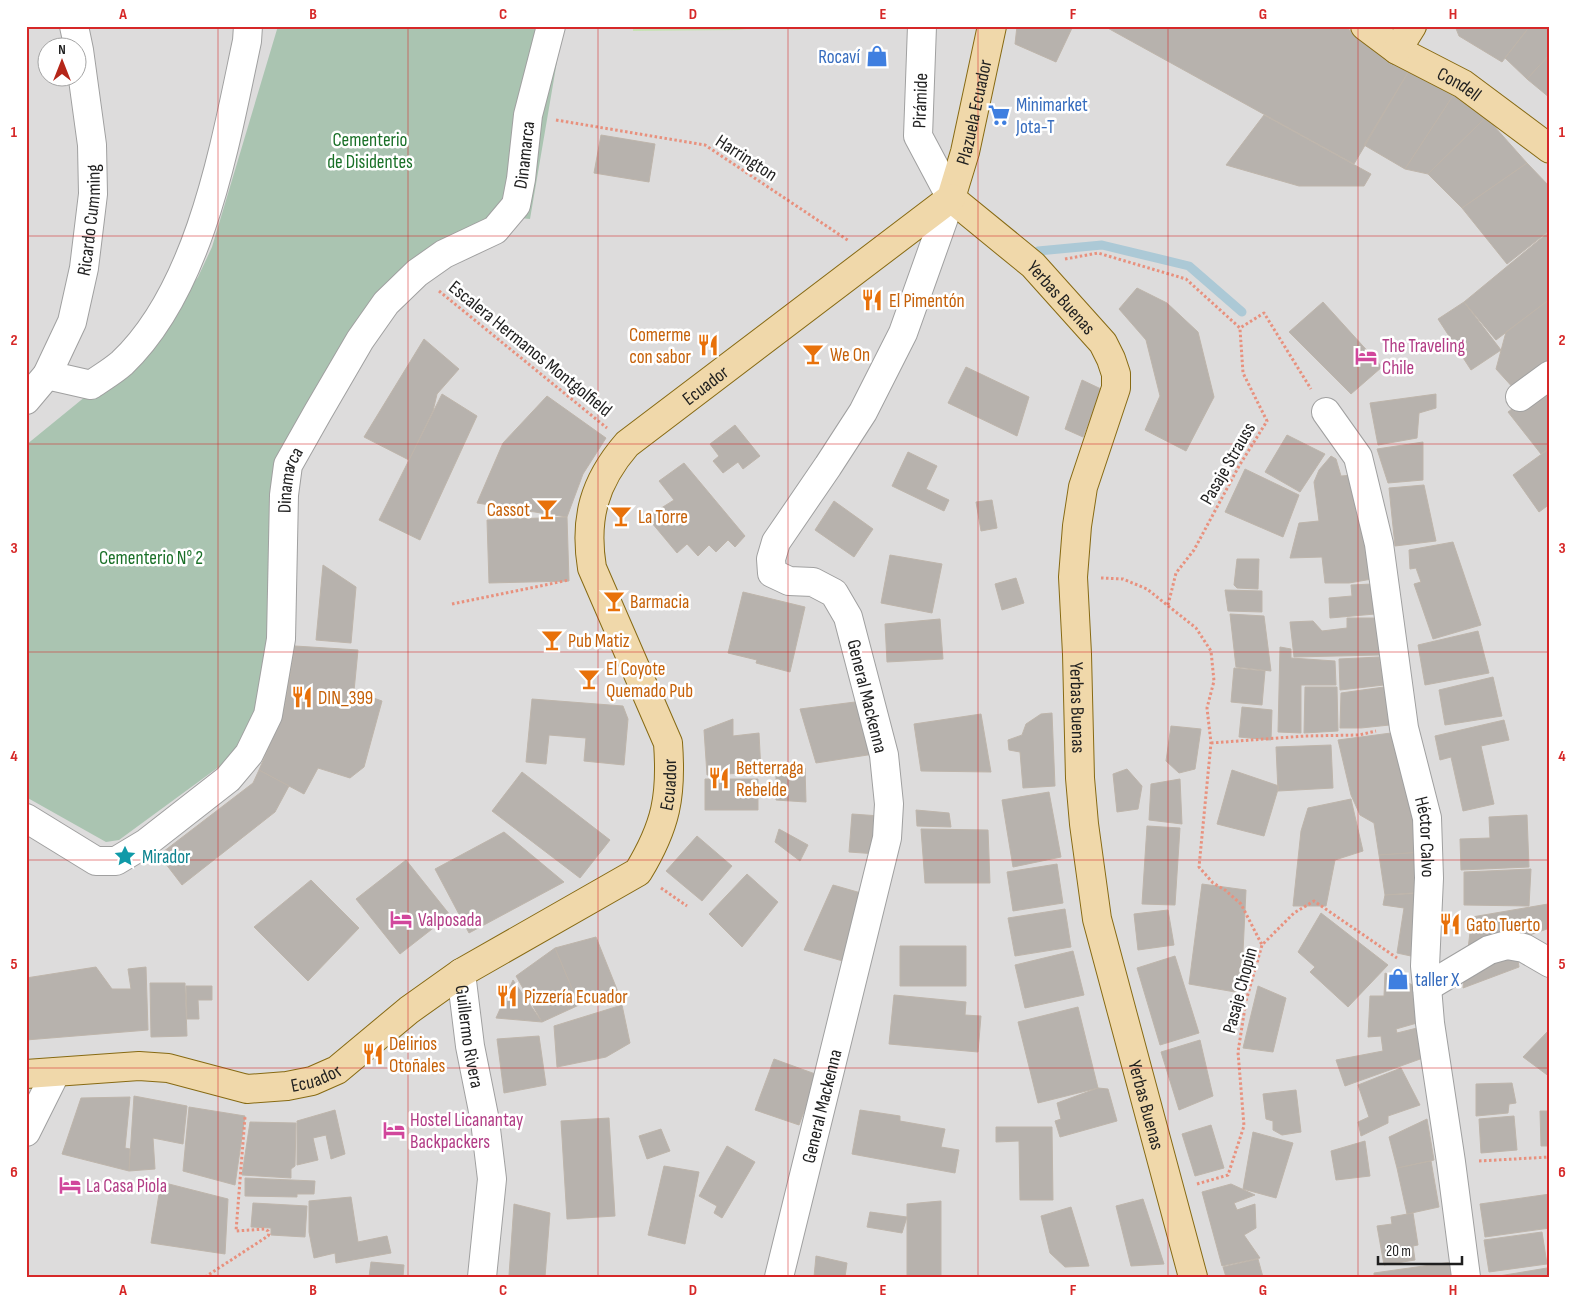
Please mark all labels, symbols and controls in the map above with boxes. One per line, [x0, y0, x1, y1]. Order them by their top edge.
text: A [118, 5, 127, 24]
text: B [309, 5, 317, 24]
text: C [499, 5, 507, 24]
text: D [689, 5, 697, 24]
text: E [880, 5, 887, 24]
text: F [1070, 5, 1077, 24]
text: G [1259, 5, 1267, 24]
text: H [1449, 5, 1457, 24]
north arrow [38, 38, 88, 88]
text: N [58, 41, 66, 58]
shop icon: Rocaví [864, 43, 890, 69]
place label: Rocaví [818, 46, 860, 69]
street label: Plazuela Ecuador [952, 57, 998, 168]
street label: Condell [1433, 63, 1486, 107]
street label: Pirámide [908, 73, 933, 129]
place label: Minimarket Jota-T [1015, 94, 1088, 139]
supermarket icon: Minimarket Jota-T [986, 102, 1012, 128]
street label: Dinamarca [509, 120, 540, 191]
text: 1 [11, 123, 18, 142]
text: 1 [1559, 123, 1566, 142]
park label: Cementerio de Disidentes [327, 129, 413, 174]
street label: Harrington [711, 130, 781, 187]
street label: Ricardo Cumming [73, 164, 106, 278]
street label: Yerbas Buenas [1022, 256, 1100, 340]
street label: Escalera Hermanos Montgolfield [444, 276, 616, 422]
restaurant icon: El Pimentón [859, 287, 885, 313]
place label: El Pimentón [889, 290, 965, 313]
place label: Comerme con sabor [629, 324, 692, 369]
text: 2 [10, 331, 18, 350]
text: 2 [1558, 331, 1566, 350]
restaurant icon: Comerme con sabor [695, 332, 721, 358]
place label: The Traveling Chile [1382, 335, 1465, 380]
bar icon: We On [800, 341, 826, 367]
hotel icon: The Traveling Chile [1353, 343, 1379, 369]
place label: We On [830, 344, 870, 367]
street label: Ecuador [678, 361, 734, 411]
street label: Pasaje Strauss [1196, 418, 1261, 509]
street label: Dinamarca [274, 443, 309, 513]
bar icon: Cassot [534, 496, 560, 522]
place label: Cassot [487, 499, 530, 522]
bar icon: La Torre [608, 503, 634, 529]
place label: La Torre [638, 506, 688, 529]
text: 3 [10, 539, 18, 558]
text: 3 [1558, 539, 1566, 558]
park label: Cementerio N° 2 [99, 547, 203, 570]
bar icon: Barmacia [601, 588, 627, 614]
place label: Barmacia [630, 591, 689, 614]
bar icon: Pub Matiz [539, 627, 565, 653]
place label: Pub Matiz [568, 630, 630, 653]
street label: General Mackenna [841, 637, 892, 756]
place label: El Coyote Quemado Pub [606, 658, 693, 703]
street label: Yerbas Buenas [1064, 662, 1089, 754]
bar icon: El Coyote Quemado Pub [576, 666, 602, 692]
restaurant icon: DIN_399 [289, 684, 315, 710]
place label: DIN_399 [318, 687, 373, 710]
text: 4 [10, 747, 18, 766]
text: 4 [1558, 747, 1566, 766]
place label: Betterraga Rebelde [736, 757, 804, 802]
street label: Ecuador [655, 758, 682, 813]
restaurant icon: Betterraga Rebelde [706, 765, 732, 791]
street label: Héctor Calvo [1409, 794, 1439, 878]
place icon: Mirador [112, 843, 138, 869]
place label: Mirador [142, 846, 191, 869]
hotel icon: Valposada [388, 906, 414, 932]
place label: Valposada [418, 909, 482, 932]
restaurant icon: Gato Tuerto [1437, 911, 1463, 937]
place label: Gato Tuerto [1466, 914, 1540, 937]
street label: Pasaje Chopin [1218, 945, 1263, 1036]
text: 5 [10, 955, 18, 974]
text: 5 [1558, 955, 1566, 974]
shop icon: taller X [1385, 966, 1411, 992]
place label: taller X [1415, 969, 1459, 992]
restaurant icon: Pizzería Ecuador [494, 983, 520, 1009]
street label: Guillermo Rivera [450, 984, 488, 1090]
place label: Pizzería Ecuador [524, 986, 628, 1009]
place label: Delirios Otoñales [389, 1033, 446, 1078]
restaurant icon: Delirios Otoñales [360, 1041, 386, 1067]
street label: General Mackenna [797, 1047, 848, 1166]
street label: Yerbas Buenas [1122, 1058, 1168, 1153]
street label: Ecuador [289, 1060, 348, 1098]
place label: Hostel Licanantay Backpackers [410, 1109, 524, 1154]
hotel icon: Hostel Licanantay Backpackers [381, 1117, 407, 1143]
text: 6 [10, 1163, 18, 1182]
text: 6 [1558, 1163, 1566, 1182]
hotel icon: La Casa Piola [57, 1172, 83, 1198]
place label: La Casa Piola [86, 1175, 167, 1198]
scale bar [1378, 1233, 1462, 1265]
text: 20 m [1386, 1242, 1411, 1261]
text: A [118, 1281, 127, 1300]
text: B [309, 1281, 317, 1300]
text: C [499, 1281, 507, 1300]
text: D [689, 1281, 697, 1300]
text: E [880, 1281, 887, 1300]
text: F [1070, 1281, 1077, 1300]
text: G [1259, 1281, 1267, 1300]
text: H [1449, 1281, 1457, 1300]

